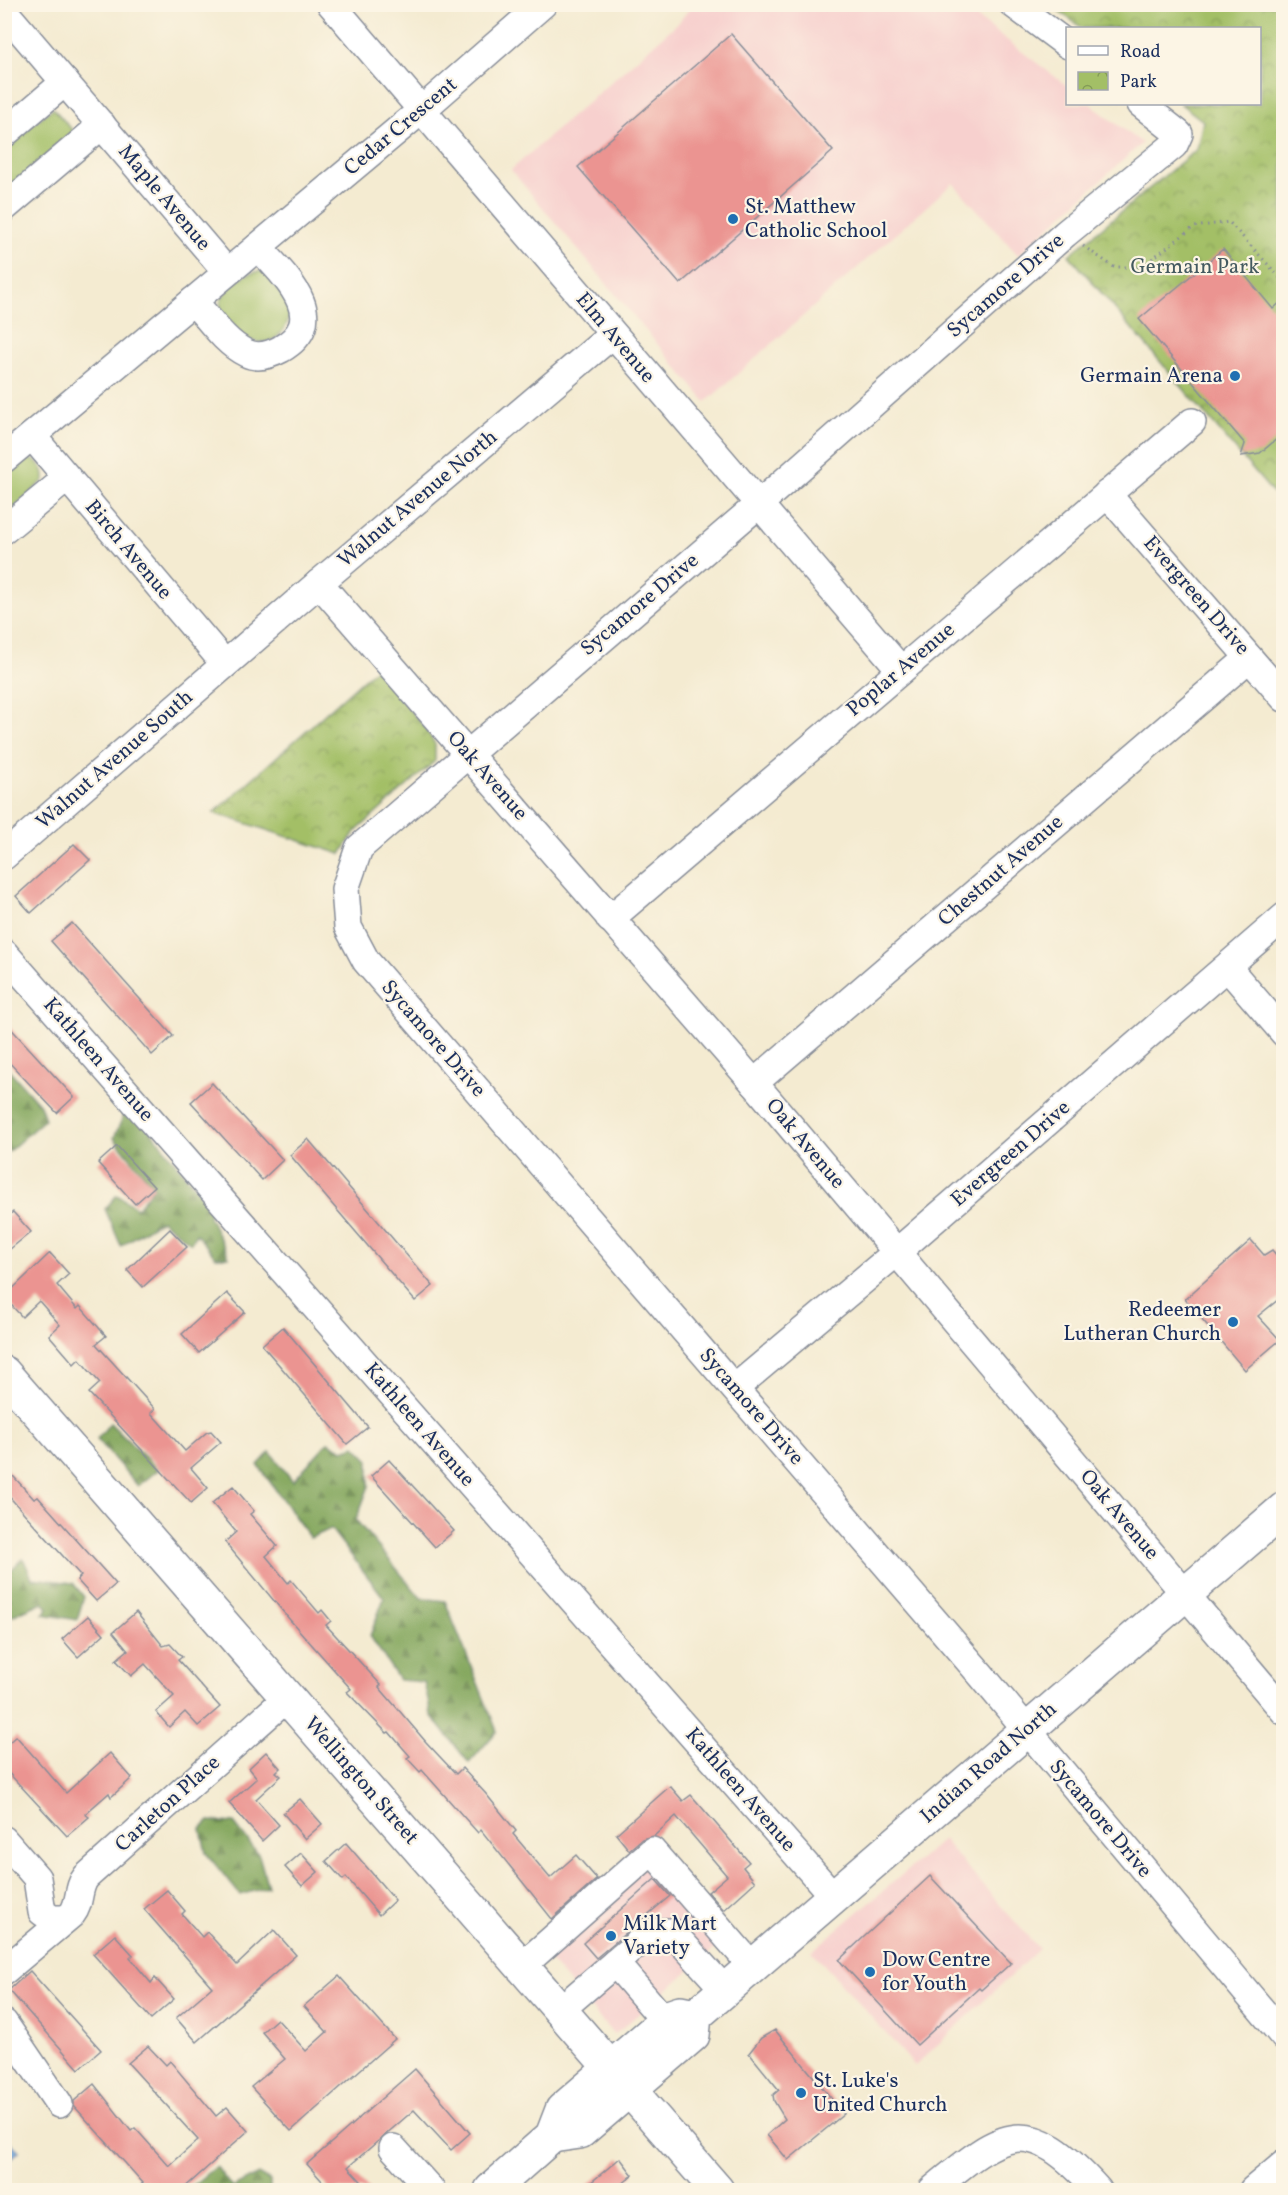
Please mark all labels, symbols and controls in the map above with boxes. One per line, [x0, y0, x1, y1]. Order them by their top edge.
legend [1066, 27, 1261, 105]
text: Road [1120, 40, 1161, 65]
text: Park [1120, 70, 1157, 95]
street label: Cedar Crescent [338, 71, 464, 183]
street label: Maple Avenue [111, 139, 217, 258]
place label: St. Matthew Catholic School [745, 193, 887, 246]
marker: St. Matthew Catholic School [726, 212, 740, 226]
street label: Sycamore Drive [941, 227, 1071, 345]
park label: Germain Park [1130, 253, 1260, 282]
street label: Elm Avenue [568, 286, 662, 390]
place label: Germain Arena [1080, 362, 1223, 391]
marker: Germain Arena [1228, 369, 1242, 383]
street label: Walnut Avenue North [332, 423, 504, 575]
street label: Birch Avenue [78, 494, 178, 606]
street label: Evergreen Drive [1136, 530, 1256, 662]
street label: Sycamore Drive [575, 547, 705, 663]
street label: Poplar Avenue [841, 616, 961, 724]
street label: Walnut Avenue South [30, 684, 200, 836]
street label: Oak Avenue [440, 725, 534, 827]
street label: Chestnut Avenue [932, 808, 1070, 934]
street label: Sycamore Drive [374, 974, 492, 1104]
street label: Kathleen Avenue [36, 992, 160, 1128]
street label: Oak Avenue [758, 1092, 852, 1196]
street label: Evergreen Drive [945, 1094, 1077, 1214]
place label: Redeemer Lutheran Church [1063, 1296, 1221, 1349]
marker: Redeemer Lutheran Church [1226, 1315, 1240, 1329]
street label: Sycamore Drive [692, 1342, 810, 1472]
street label: Kathleen Avenue [357, 1357, 481, 1493]
street label: Oak Avenue [1072, 1463, 1166, 1567]
street label: Indian Road North [914, 1696, 1064, 1830]
street label: Wellington Street [297, 1711, 425, 1851]
street label: Kathleen Avenue [678, 1722, 802, 1858]
street label: Carleton Place [109, 1749, 227, 1859]
street label: Sycamore Drive [1042, 1754, 1158, 1884]
place label: Milk Mart Variety [623, 1910, 717, 1963]
marker: Milk Mart Variety [604, 1929, 618, 1943]
place label: Dow Centre for Youth [882, 1946, 990, 1999]
marker: Dow Centre for Youth [863, 1965, 877, 1979]
place label: St. Luke's United Church [813, 2067, 947, 2120]
marker: St. Luke's United Church [794, 2086, 808, 2100]

